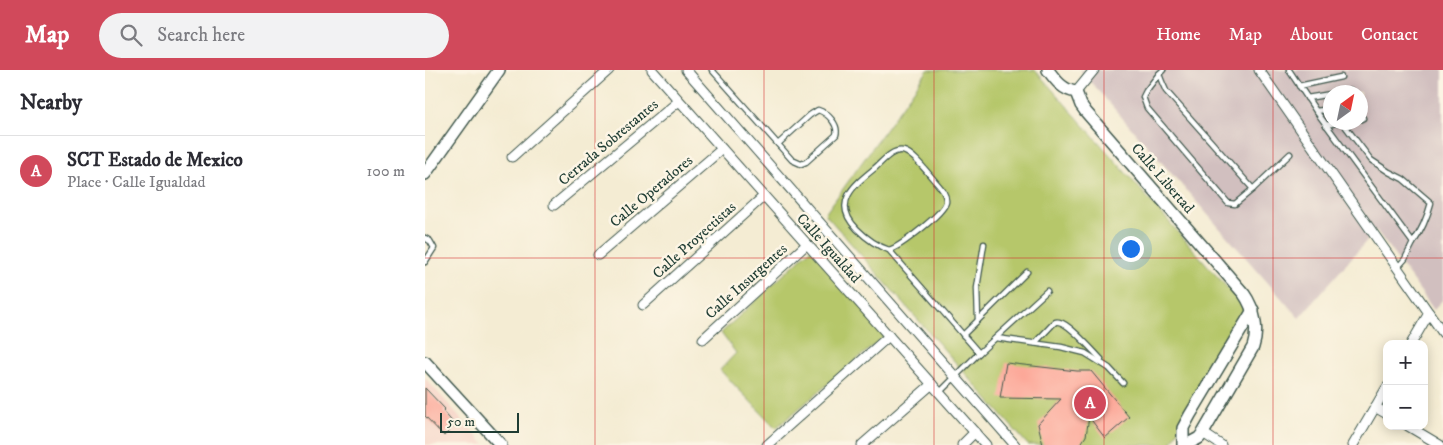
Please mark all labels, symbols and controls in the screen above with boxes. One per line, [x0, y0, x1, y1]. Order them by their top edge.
search box [99, 13, 449, 58]
text: Map [25, 20, 69, 50]
icon: search [117, 21, 145, 49]
text: Search here [157, 24, 245, 47]
text: Home [1156, 24, 1201, 46]
text: Map [1229, 24, 1262, 46]
text: About [1290, 24, 1333, 46]
text: Contact [1361, 24, 1418, 46]
north arrow [1323, 85, 1368, 130]
text: Nearby [20, 90, 82, 116]
street label: Cerrada Sobrestantes [554, 95, 662, 190]
street label: Calle Libertad [1127, 139, 1199, 218]
text: SCT Estado de Mexico [67, 149, 243, 172]
street label: Calle Operadores [606, 151, 697, 232]
text: A [31, 161, 41, 181]
text: 100 m [367, 161, 405, 181]
text: Place · Calle Igualdad [67, 172, 206, 192]
street label: Calle Proyectistas [649, 198, 740, 283]
street label: Calle Igualdad [792, 209, 865, 288]
your location [1118, 236, 1144, 262]
street label: Calle Insurgentes [701, 240, 791, 323]
map controls [1383, 340, 1428, 430]
button: + [1383, 340, 1428, 385]
pin: A [1074, 384, 1106, 422]
button: − [1383, 385, 1428, 430]
scale bar [440, 410, 519, 433]
text: 50 m [447, 413, 475, 431]

